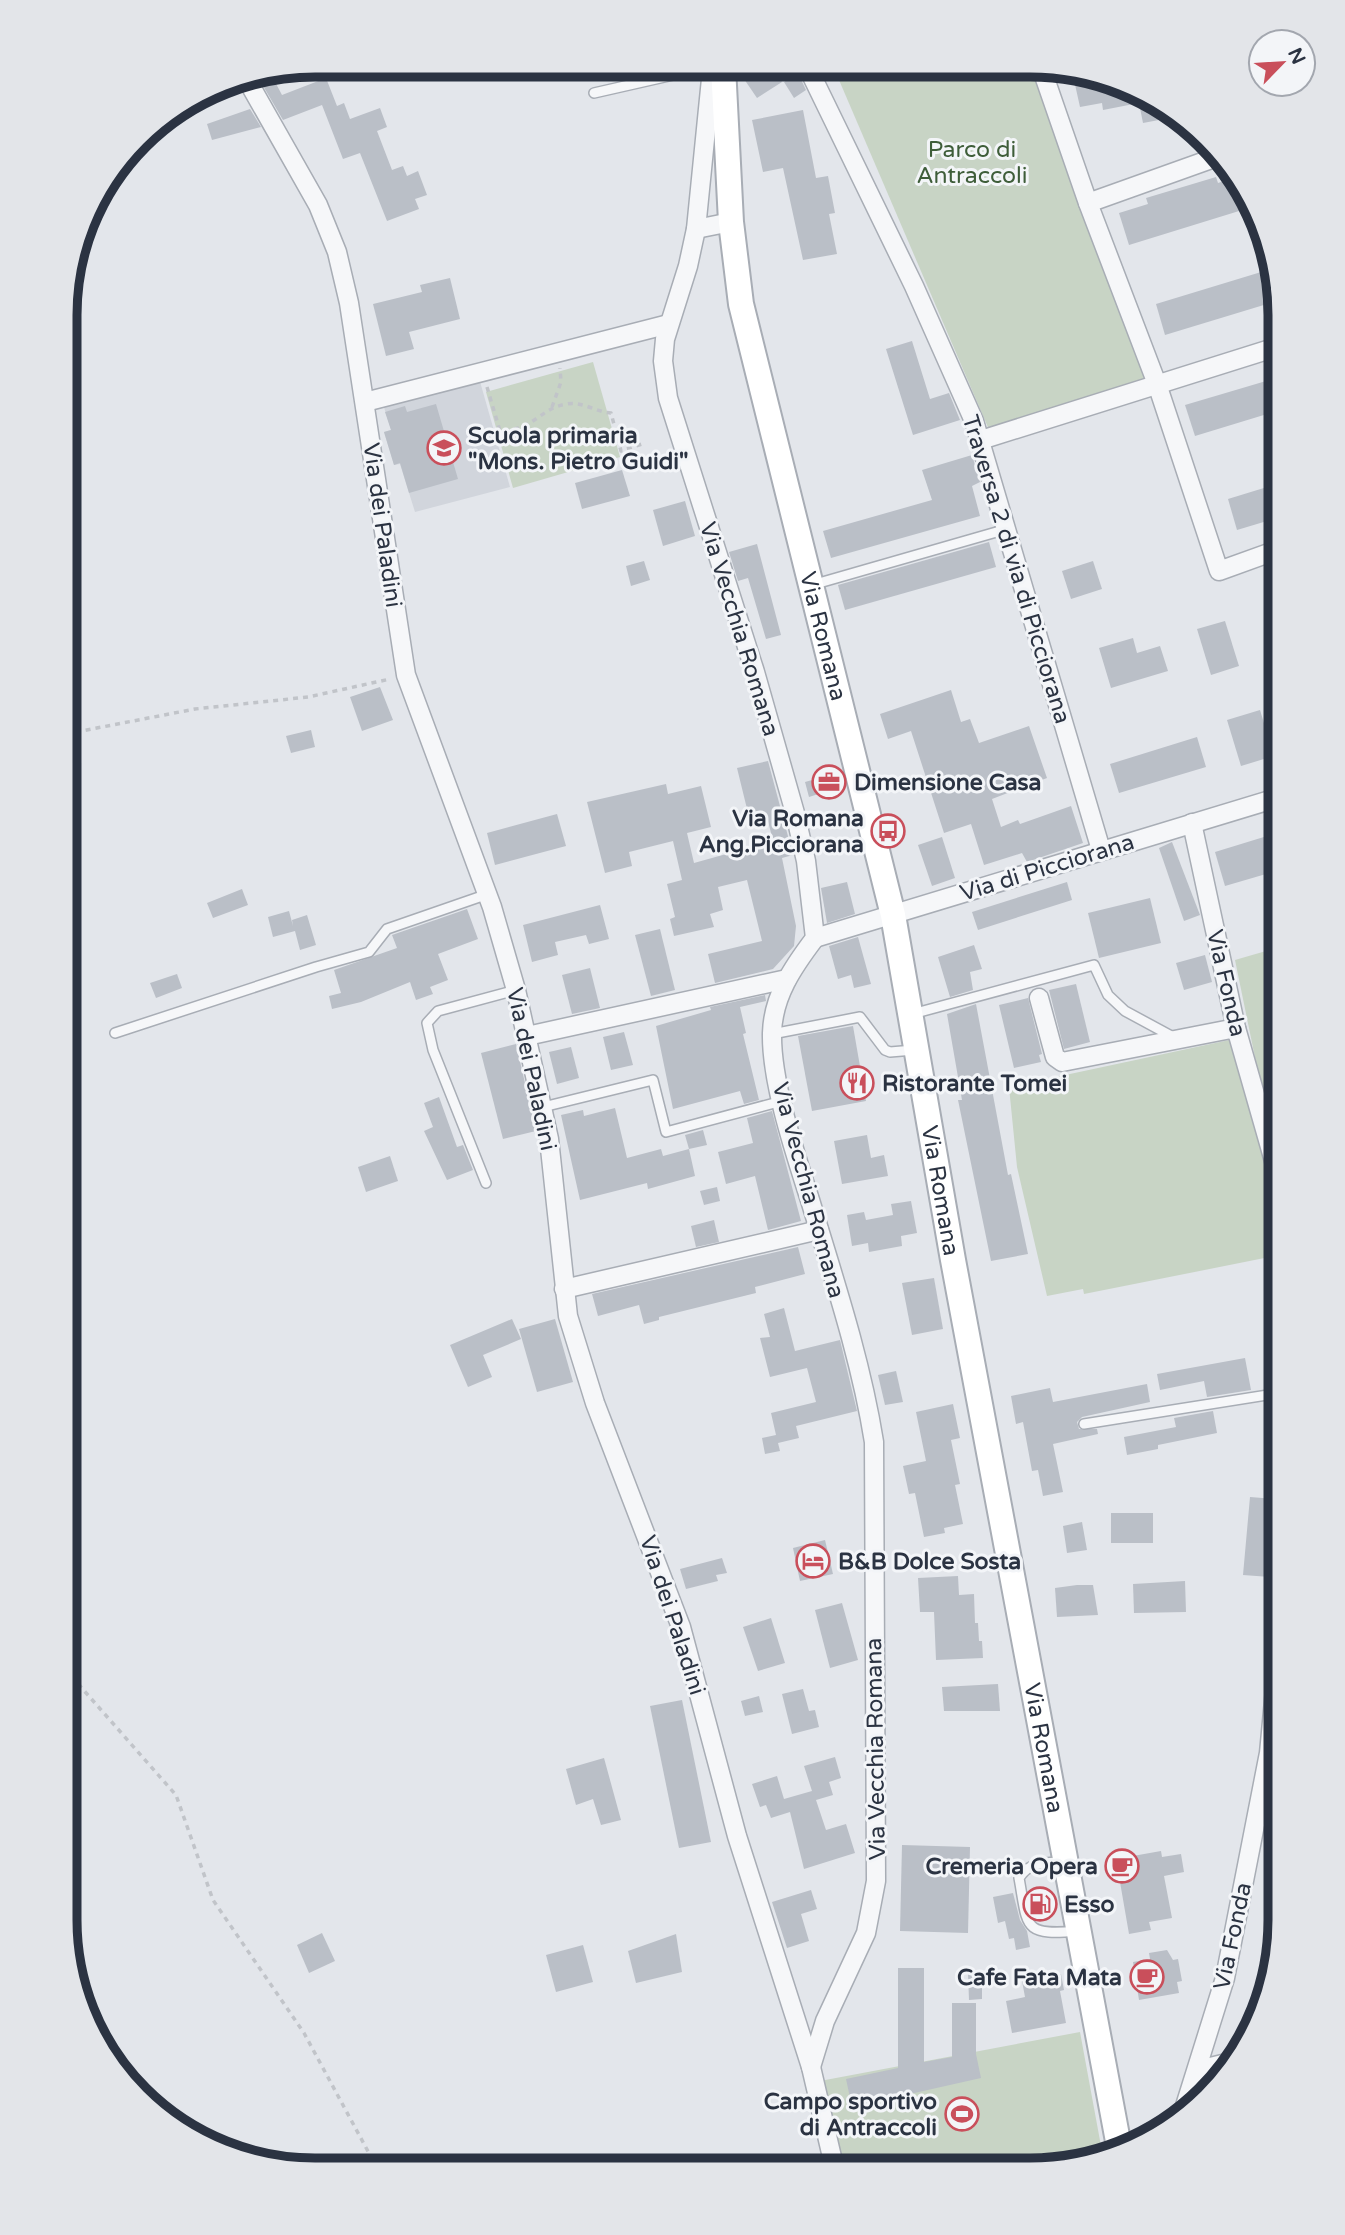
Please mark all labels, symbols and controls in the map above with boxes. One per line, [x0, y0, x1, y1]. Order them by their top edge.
north arrow [1247, 28, 1317, 98]
text: N [1283, 45, 1310, 68]
park label: Parco di Antraccoli [916, 136, 1028, 190]
street label: Traversa 2 di via di Picciorana [956, 411, 1076, 727]
place label: Scuola primaria "Mons. Pietro Guidi" [468, 422, 688, 476]
school or university icon: Scuola primaria "Mons. Pietro Guidi" [425, 429, 463, 467]
street label: Via dei Paladini [357, 441, 407, 609]
street label: Via Vecchia Romana [693, 519, 785, 740]
street label: Via Romana [793, 569, 852, 704]
office icon: Dimensione Casa [810, 763, 848, 801]
place label: Dimensione Casa [854, 769, 1042, 797]
place label: Via Romana Ang.Picciorana [699, 805, 864, 859]
bus stop icon: Via Romana Ang.Picciorana [869, 812, 907, 850]
street label: Via di Picciorana [957, 828, 1138, 908]
street label: Via Fonda [1200, 927, 1252, 1039]
street label: Via dei Paladini [500, 985, 562, 1153]
restaurant icon: Ristorante Tomei [838, 1064, 876, 1102]
place label: Ristorante Tomei [882, 1070, 1067, 1098]
street label: Via Vecchia Romana [766, 1079, 850, 1301]
street label: Via Romana [915, 1123, 965, 1258]
street label: Via dei Paladini [633, 1532, 711, 1699]
hotel icon: B&B Dolce Sosta [794, 1542, 832, 1580]
place label: B&B Dolce Sosta [838, 1548, 1021, 1576]
street label: Via Vecchia Romana [860, 1638, 892, 1860]
street label: Via Romana [1017, 1681, 1069, 1815]
cafe icon: Cremeria Opera [1103, 1847, 1141, 1885]
place label: Cremeria Opera [925, 1853, 1098, 1881]
street label: Via Fonda [1208, 1880, 1258, 1992]
fuel station icon: Esso [1021, 1885, 1059, 1923]
place label: Esso [1064, 1891, 1115, 1919]
cafe icon: Cafe Fata Mata [1128, 1958, 1166, 1996]
place label: Cafe Fata Mata [957, 1964, 1122, 1992]
place label: Campo sportivo di Antraccoli [764, 2088, 937, 2142]
sports icon: Campo sportivo di Antraccoli [943, 2095, 981, 2133]

